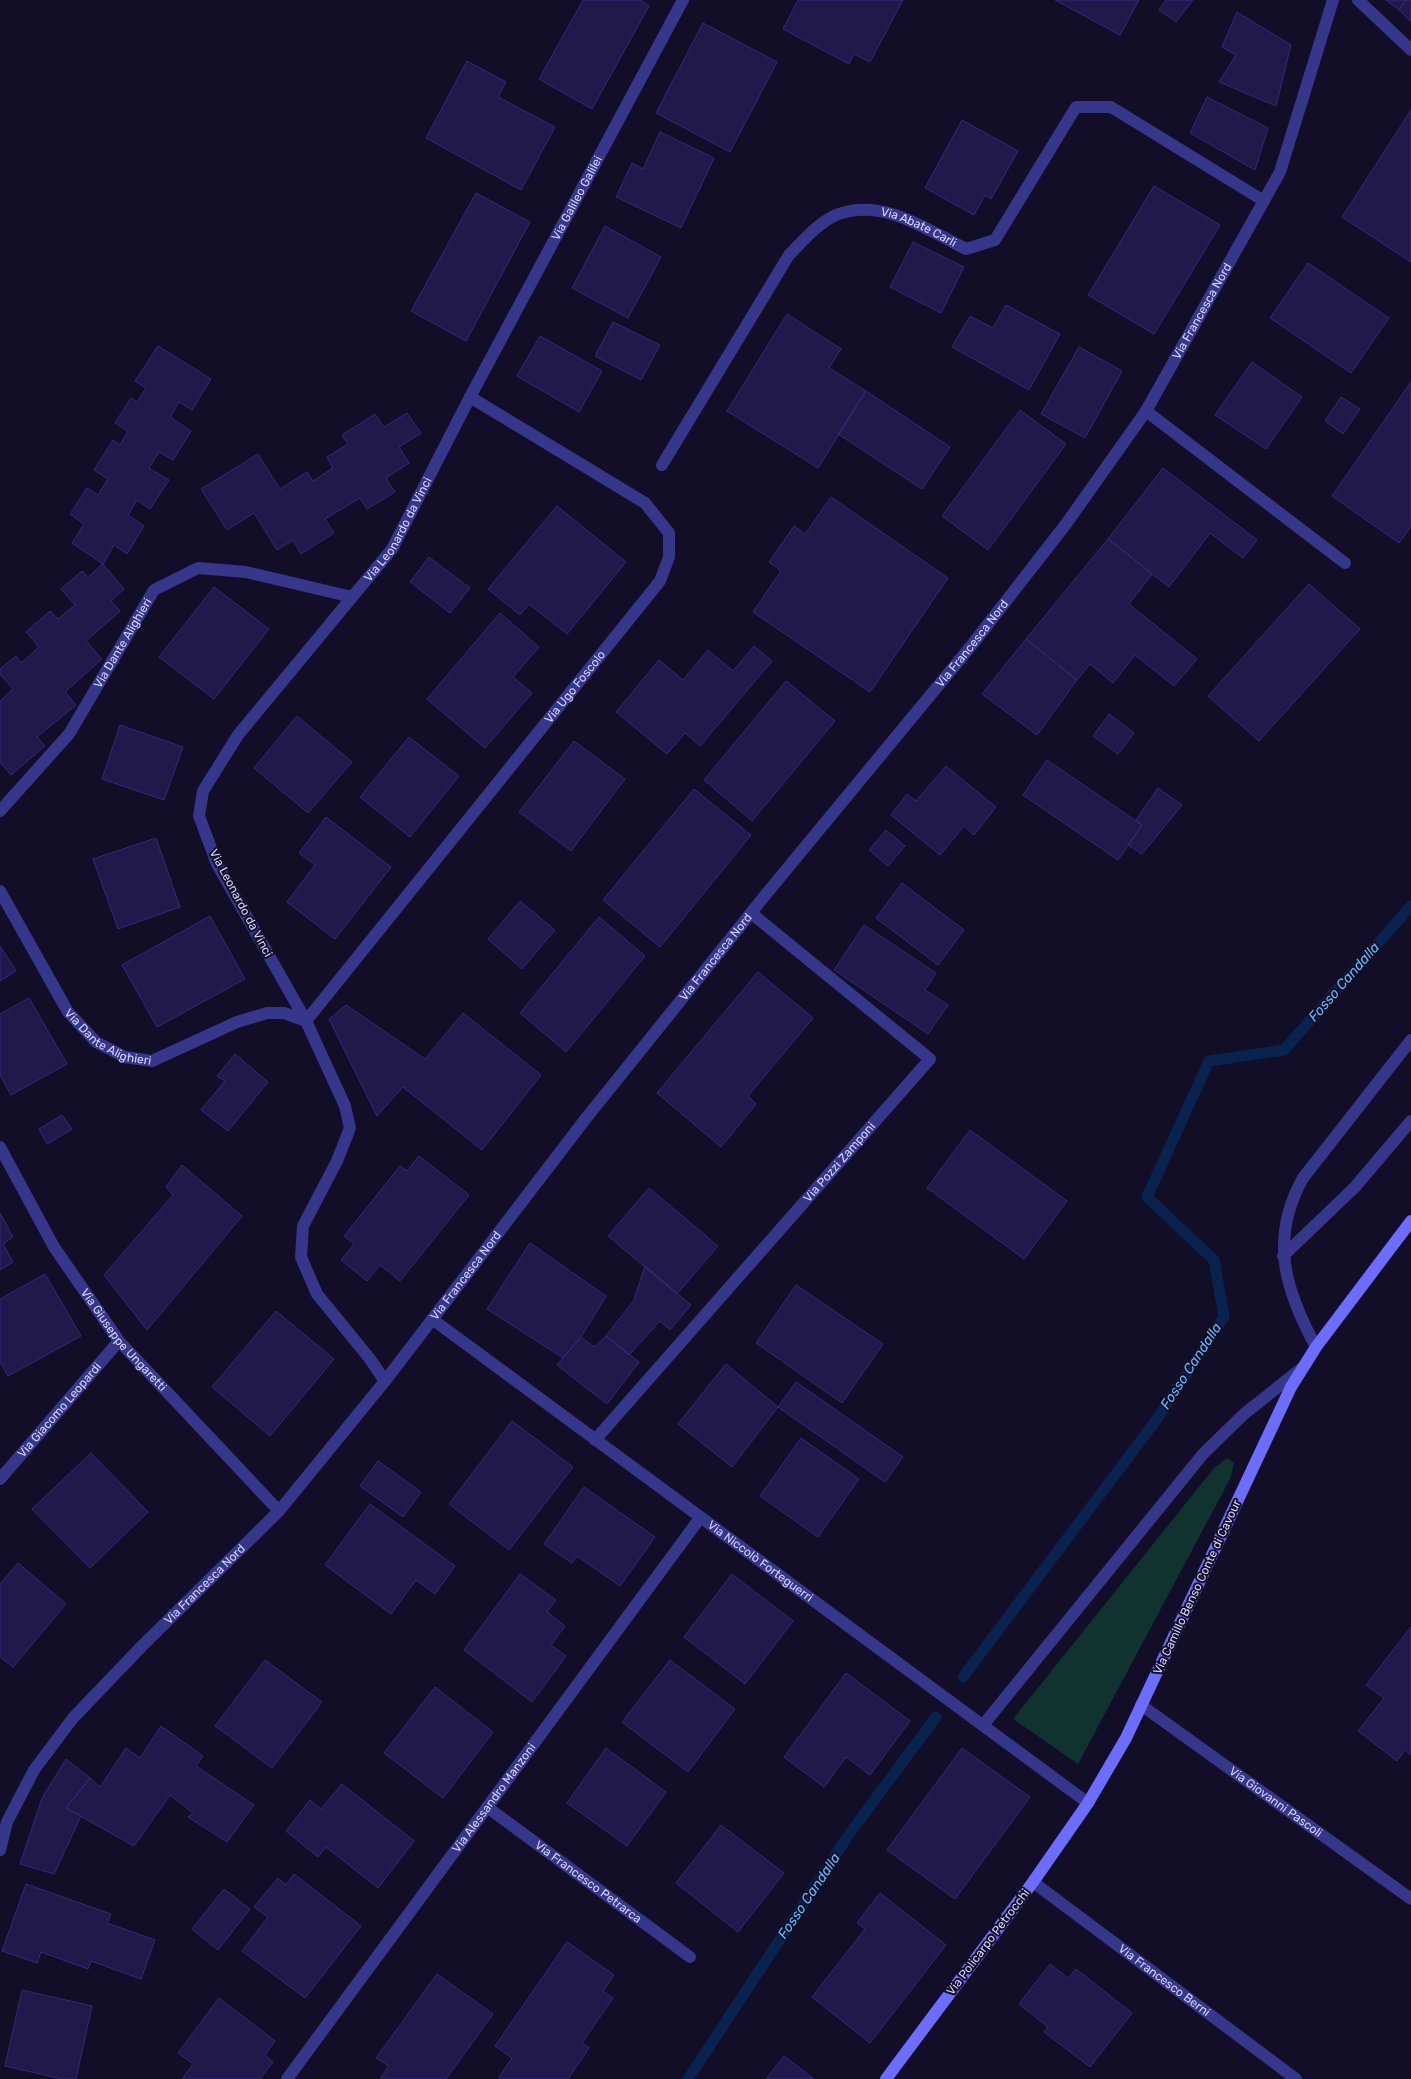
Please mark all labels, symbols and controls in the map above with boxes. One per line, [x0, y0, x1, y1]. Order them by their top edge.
street label: Via Galileo Galilei [548, 153, 605, 243]
street label: Via Abate Carli [880, 204, 959, 250]
street label: Via Francesca Nord [1169, 261, 1235, 362]
street label: Via Leonardo da Vinci [361, 475, 435, 584]
street label: Via Dante Alighieri [91, 596, 155, 691]
street label: Via Francesca Nord [933, 597, 1011, 690]
street label: Via Ugo Foscolo [542, 648, 608, 726]
street label: Via Leonardo da Vinci [207, 847, 275, 959]
street label: Via Francesca Nord [676, 910, 755, 1003]
water label: Fosso Candalla [1305, 939, 1383, 1025]
street label: Via Dante Alighieri [62, 1006, 152, 1068]
street label: Via Pozzi Zamponi [801, 1119, 878, 1205]
street label: Via Francesca Nord [427, 1228, 504, 1323]
street label: Via Giuseppe Ungaretti [78, 1286, 170, 1394]
water label: Fosso Candalla [1157, 1320, 1225, 1412]
street label: Via Giacomo Leopardi [15, 1360, 104, 1460]
street label: Via Camillo Benso Conte di Cavour [1150, 1497, 1244, 1677]
street label: Via Niccolò Forteguerri [705, 1518, 816, 1605]
street label: Via Francesca Nord [161, 1541, 248, 1627]
street label: Via Alessandro Manzoni [449, 1741, 539, 1855]
street label: Via Giovanni Pascoli [1227, 1764, 1325, 1840]
street label: Via Francesco Petrarca [532, 1838, 644, 1926]
water label: Fosso Candalla [774, 1850, 844, 1942]
street label: Via Policarpo Petrocchi [944, 1886, 1033, 1998]
street label: Via Francesco Berni [1116, 1941, 1213, 2019]

